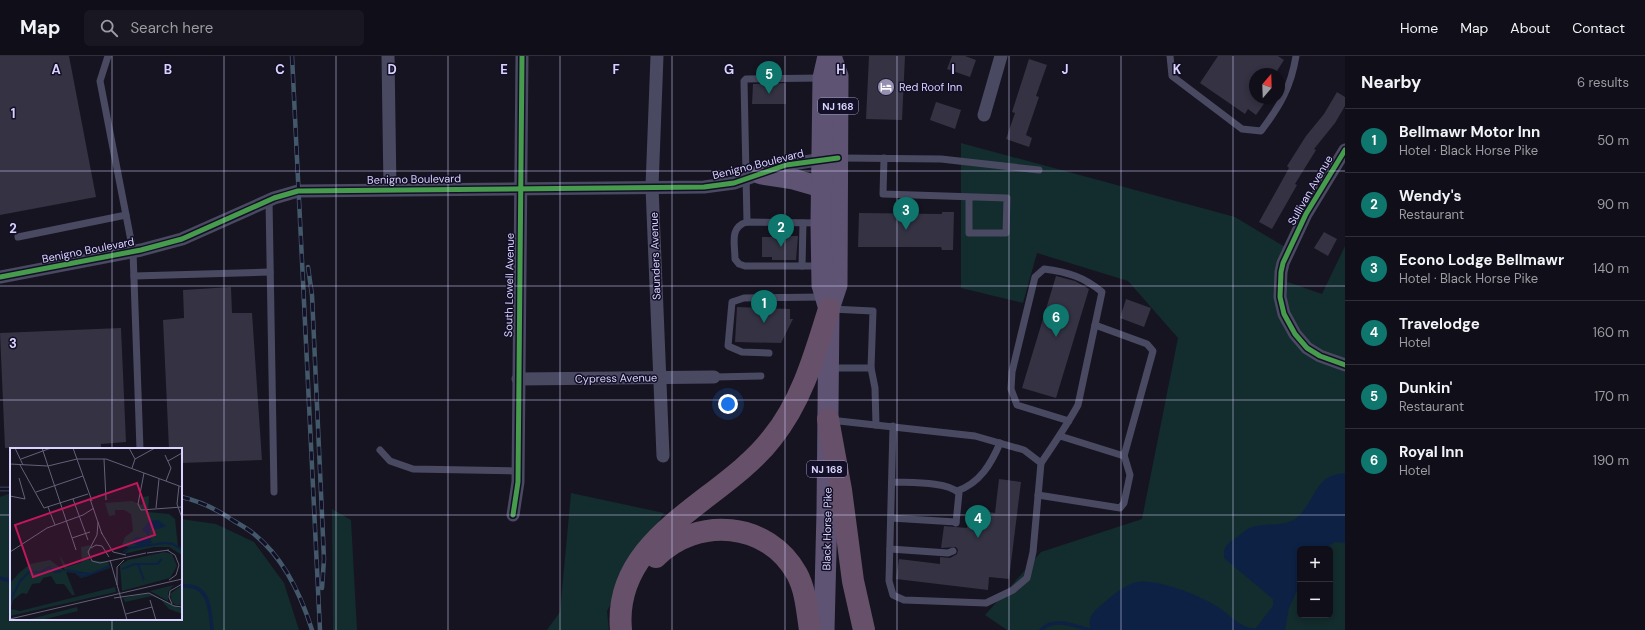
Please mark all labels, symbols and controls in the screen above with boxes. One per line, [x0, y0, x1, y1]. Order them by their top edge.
search box [84, 10, 364, 46]
text: Map [20, 15, 60, 40]
icon: search [98, 17, 120, 39]
text: Search here [130, 18, 213, 38]
text: Home [1400, 19, 1438, 37]
text: Map [1460, 19, 1488, 37]
text: About [1510, 19, 1550, 37]
text: Contact [1572, 19, 1625, 37]
text: A [51, 61, 61, 78]
text: B [164, 61, 172, 78]
text: C [275, 61, 285, 78]
text: D [387, 61, 397, 78]
text: E [500, 61, 508, 78]
text: F [612, 61, 620, 78]
text: G [724, 61, 734, 78]
pin: 5 [756, 61, 782, 94]
text: H [836, 61, 846, 78]
text: I [951, 61, 955, 78]
text: J [1061, 61, 1069, 78]
text: K [1173, 61, 1182, 78]
north arrow [1249, 68, 1285, 104]
text: Nearby [1361, 71, 1421, 93]
text: 6 results [1577, 74, 1629, 91]
hotel icon: Red Roof Inn [876, 77, 896, 97]
place label: Red Roof Inn [899, 80, 962, 94]
road number: NJ 168 [818, 98, 858, 114]
text: 1 [11, 105, 15, 122]
text: Bellmawr Motor Inn [1399, 122, 1540, 142]
text: 1 [1372, 132, 1376, 149]
text: 50 m [1597, 132, 1629, 149]
text: Hotel · Black Horse Pike [1399, 142, 1538, 159]
street label: Benigno Boulevard [711, 146, 805, 182]
street label: Sullivan Avenue [1284, 153, 1336, 227]
street label: Benigno Boulevard [367, 171, 461, 187]
text: Wendy's [1399, 186, 1462, 206]
text: 2 [1370, 196, 1378, 213]
text: 90 m [1597, 196, 1629, 213]
pin: 3 [893, 197, 919, 230]
text: Restaurant [1399, 206, 1464, 223]
street label: Saunders Avenue [646, 212, 664, 300]
pin: 2 [768, 214, 794, 247]
text: 2 [9, 220, 17, 237]
street label: South Lowell Avenue [501, 233, 517, 337]
street label: Benigno Boulevard [41, 234, 136, 266]
text: Econo Lodge Bellmawr [1399, 250, 1564, 270]
text: 3 [1370, 260, 1378, 277]
text: 140 m [1593, 260, 1629, 277]
text: Hotel · Black Horse Pike [1399, 270, 1538, 287]
pin: 1 [751, 290, 777, 323]
pin: 6 [1043, 304, 1069, 337]
text: Travelodge [1399, 314, 1480, 334]
text: 4 [1370, 324, 1378, 341]
text: 160 m [1593, 324, 1629, 341]
text: Hotel [1399, 334, 1431, 351]
text: 3 [9, 335, 17, 352]
street label: Cypress Avenue [575, 370, 657, 386]
text: Dunkin' [1399, 378, 1452, 398]
text: 5 [1370, 388, 1378, 405]
text: 170 m [1594, 388, 1629, 405]
your location [718, 394, 738, 414]
text: Restaurant [1399, 398, 1464, 415]
text: Royal Inn [1399, 442, 1464, 462]
inset map [10, 448, 182, 620]
text: 6 [1370, 452, 1378, 469]
text: 190 m [1593, 452, 1629, 469]
road number: NJ 168 [807, 461, 847, 477]
text: Hotel [1399, 462, 1431, 479]
street label: Black Horse Pike [819, 487, 835, 571]
pin: 4 [965, 505, 991, 538]
map controls [1297, 546, 1333, 618]
button: + [1297, 546, 1333, 582]
button: − [1297, 582, 1333, 618]

